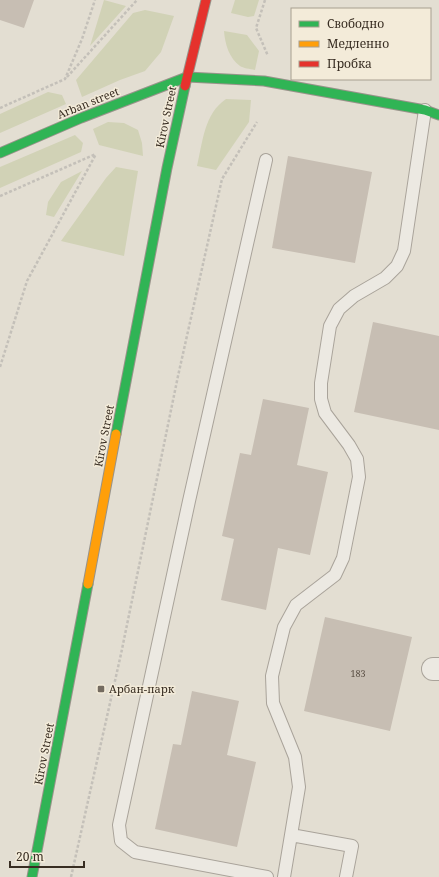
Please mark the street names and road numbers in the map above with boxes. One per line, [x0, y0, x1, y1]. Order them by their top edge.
street label: Arban street [55, 83, 121, 122]
street label: Kirov Street [152, 85, 179, 149]
street label: Kirov Street [90, 404, 117, 468]
street label: Kirov Street [30, 722, 57, 786]

